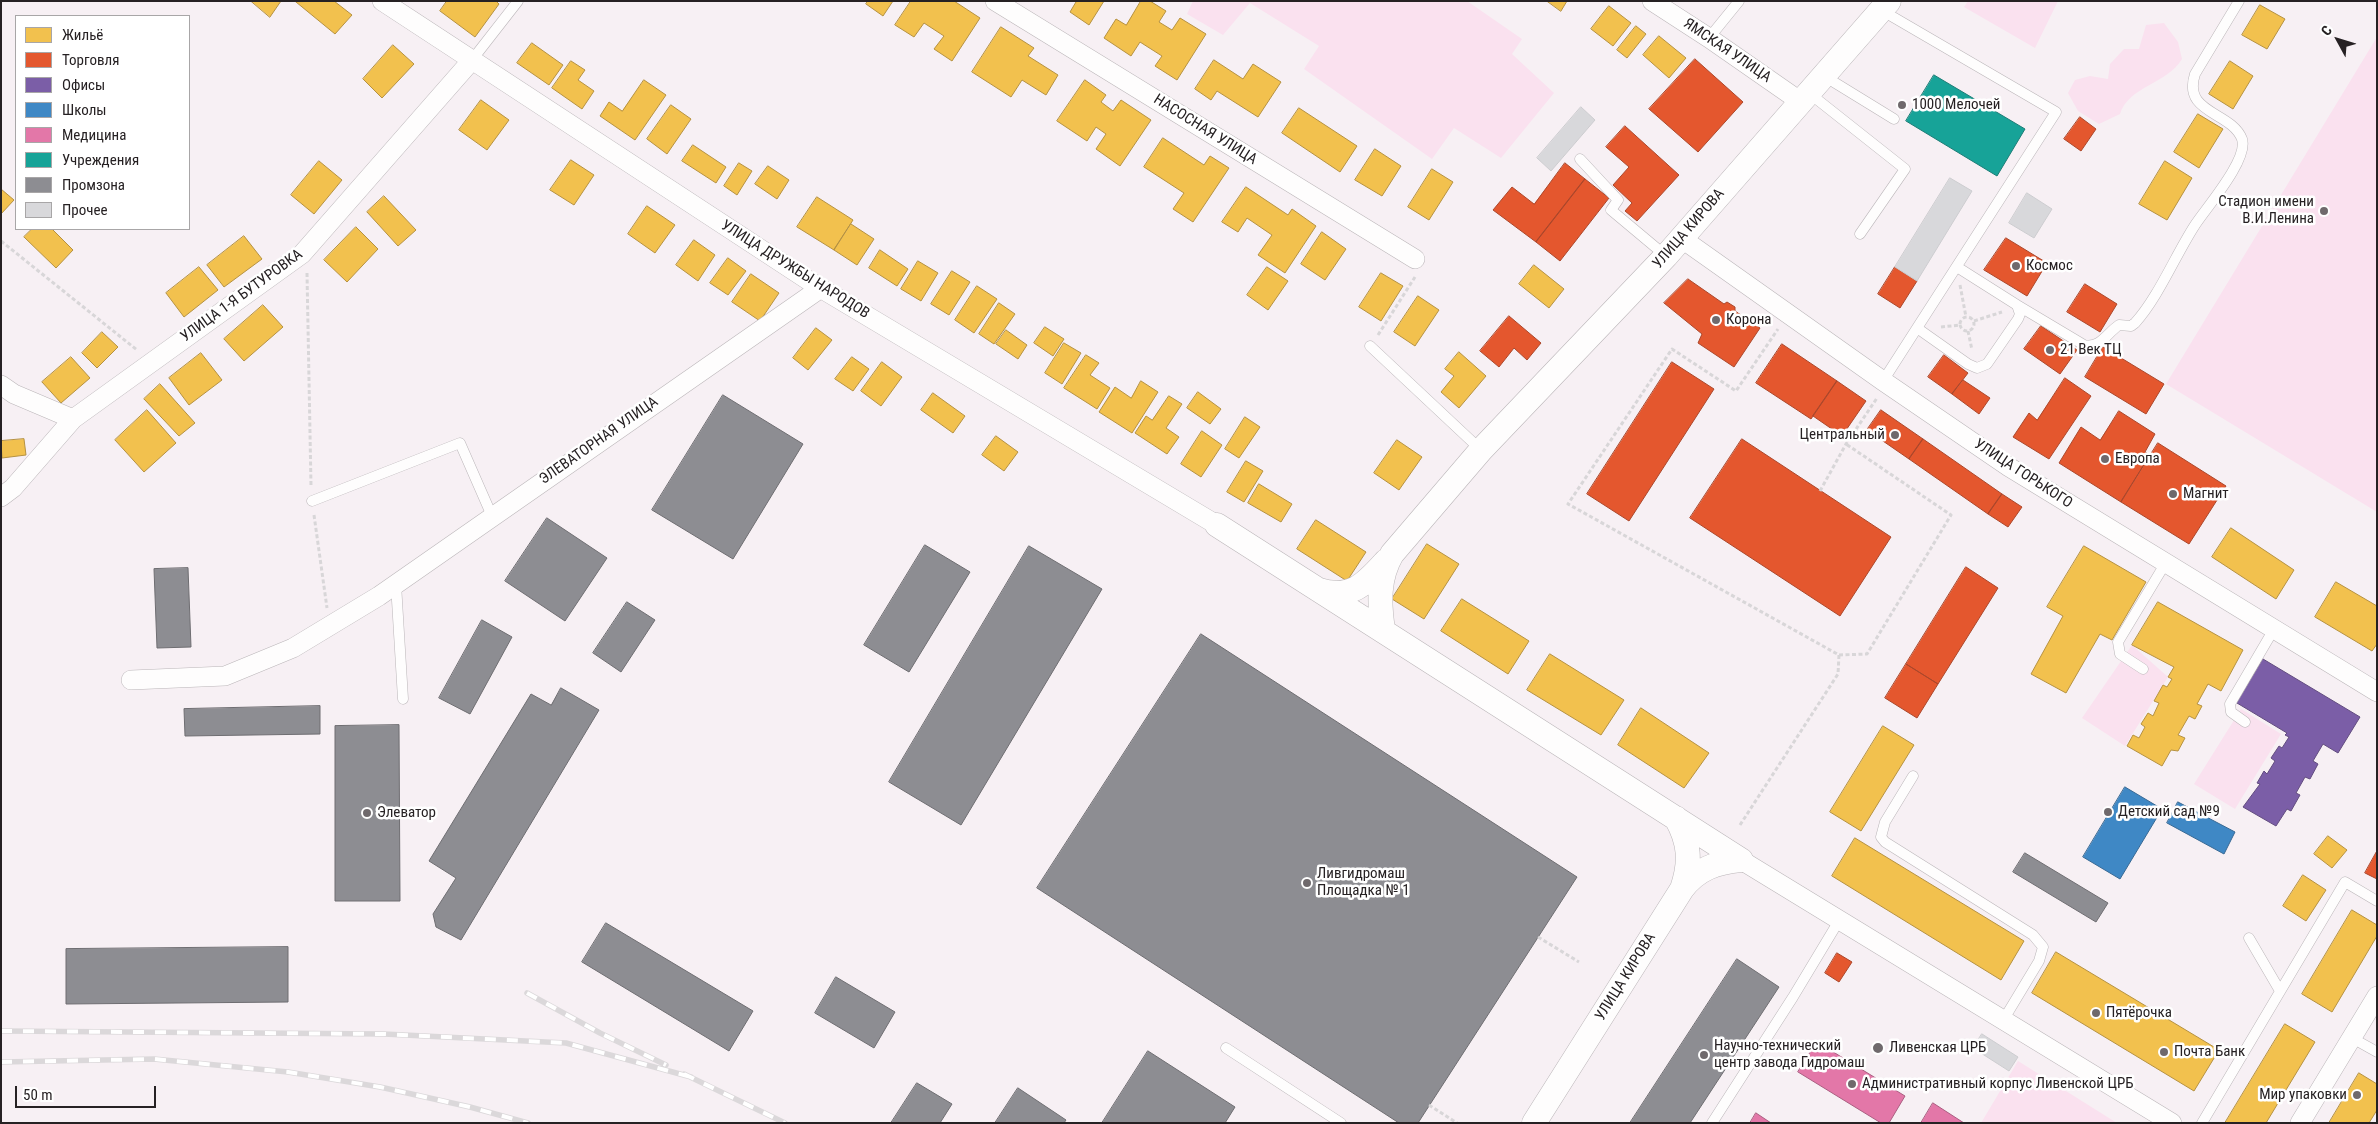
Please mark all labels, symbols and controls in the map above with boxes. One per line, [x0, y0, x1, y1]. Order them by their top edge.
legend [15, 15, 190, 230]
street label: ЯМСКАЯ УЛИЦА [1680, 15, 1774, 87]
north arrow [2313, 15, 2363, 65]
text: С [2318, 22, 2335, 39]
text: Жильё [62, 26, 103, 44]
text: Торговля [62, 51, 119, 69]
text: Офисы [62, 76, 105, 94]
street label: НАСОСНАЯ УЛИЦА [1150, 91, 1260, 169]
place label: 1000 Мелочей [1912, 96, 2000, 114]
marker: 1000 Мелочей [1896, 99, 1908, 111]
text: Школы [62, 101, 107, 119]
text: Медицина [62, 126, 126, 144]
text: Учреждения [62, 151, 139, 169]
text: Промзона [62, 176, 125, 194]
street label: УЛИЦА КИРОВА [1649, 185, 1729, 273]
place label: Стадион имени В.И.Ленина [2218, 193, 2314, 228]
text: Прочее [62, 201, 108, 219]
marker: Стадион имени В.И.Ленина [2318, 205, 2330, 217]
street label: УЛИЦА ДРУЖБЫ НАРОДОВ [717, 217, 873, 323]
street label: УЛИЦА 1-Я БУТУРОВКА [178, 246, 306, 346]
place label: Космос [2026, 257, 2073, 275]
marker: Космос [2010, 260, 2022, 272]
place label: Корона [1726, 311, 1771, 329]
marker: Корона [1710, 314, 1722, 326]
place label: 21 Век ТЦ [2060, 341, 2122, 359]
marker: 21 Век ТЦ [2044, 344, 2056, 356]
street label: ЭЛЕВАТОРНАЯ УЛИЦА [536, 393, 662, 489]
place label: Центральный [1799, 426, 1885, 444]
marker: Центральный [1889, 429, 1901, 441]
street label: УЛИЦА ГОРЬКОГО [1970, 436, 2076, 512]
place label: Европа [2115, 450, 2160, 468]
marker: Европа [2099, 453, 2111, 465]
place label: Магнит [2183, 485, 2229, 503]
marker: Магнит [2167, 488, 2179, 500]
place label: Детский сад №9 [2118, 803, 2220, 821]
place label: Элеватор [377, 804, 436, 822]
marker: Детский сад №9 [2102, 806, 2114, 818]
marker: Элеватор [361, 807, 373, 819]
place label: Ливгидромаш Площадка № 1 [1317, 865, 1410, 900]
marker: Ливгидромаш Площадка № 1 [1301, 877, 1313, 889]
street label: УЛИЦА КИРОВА [1592, 930, 1660, 1024]
place label: Пятёрочка [2106, 1004, 2172, 1022]
marker: Пятёрочка [2090, 1007, 2102, 1019]
place label: Научно-технический центр завода Гидромаш [1714, 1037, 1865, 1072]
place label: Ливенская ЦРБ [1889, 1039, 1986, 1057]
marker: Ливенская ЦРБ [1871, 1041, 1885, 1055]
place label: Почта Банк [2174, 1043, 2245, 1061]
marker: Почта Банк [2158, 1046, 2170, 1058]
marker: Научно-технический центр завода Гидромаш [1698, 1049, 1710, 1061]
place label: Административный корпус Ливенской ЦРБ [1862, 1075, 2134, 1093]
scale bar [18, 1076, 159, 1108]
marker: Административный корпус Ливенской ЦРБ [1846, 1078, 1858, 1090]
text: 50 m [23, 1086, 53, 1104]
place label: Мир упаковки [2259, 1086, 2347, 1104]
marker: Мир упаковки [2351, 1089, 2363, 1101]

